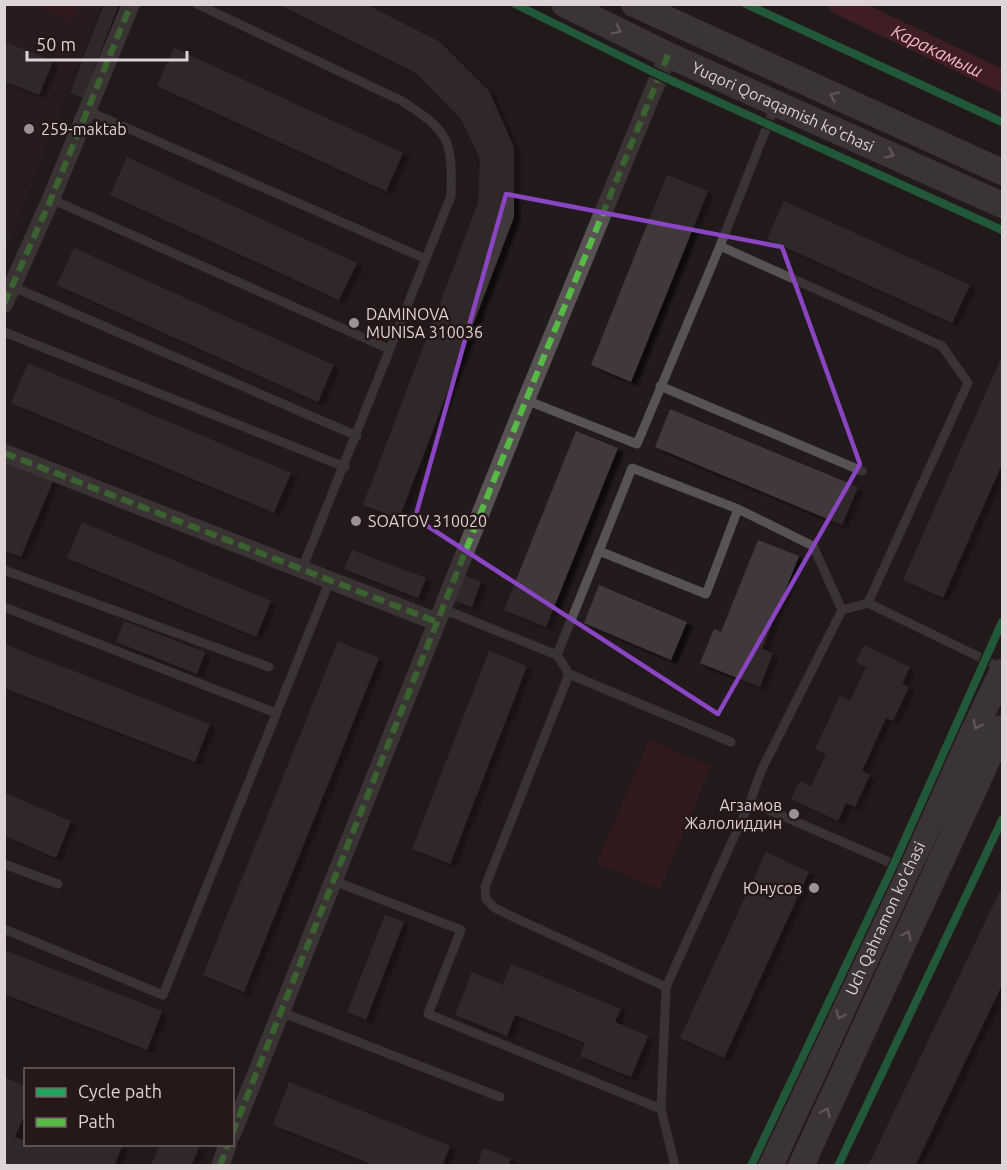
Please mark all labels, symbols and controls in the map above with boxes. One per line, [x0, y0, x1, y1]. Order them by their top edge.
water label: Каракамыш [889, 20, 986, 81]
one-way arrow [610, 23, 621, 34]
scale bar [27, 24, 188, 62]
text: 50 m [36, 34, 76, 54]
street label: Yuqori Qoraqamish ko'chasi [689, 58, 877, 155]
one-way arrow [830, 91, 841, 103]
place label: 259-maktab [41, 120, 127, 138]
marker: 259-maktab [22, 122, 36, 136]
one-way arrow [883, 147, 894, 159]
place label: DAMINOVA MUNISA 310036 [366, 305, 483, 341]
marker: DAMINOVA MUNISA 310036 [347, 316, 361, 330]
place label: SOATOV 310020 [368, 512, 487, 530]
marker: SOATOV 310020 [349, 514, 363, 528]
one-way arrow [973, 718, 985, 729]
place label: Агзамов Жалолиддин [685, 796, 782, 832]
marker: Агзамов Жалолиддин [787, 807, 801, 821]
street label: Uch Qahramon ko'chasi [841, 838, 928, 998]
place label: Юнусов [743, 879, 802, 897]
marker: Юнусов [807, 881, 821, 895]
one-way arrow [900, 931, 912, 942]
one-way arrow [836, 1009, 848, 1020]
legend [24, 1068, 234, 1146]
text: Cycle path [78, 1081, 162, 1101]
one-way arrow [818, 1108, 830, 1119]
text: Path [78, 1111, 115, 1131]

